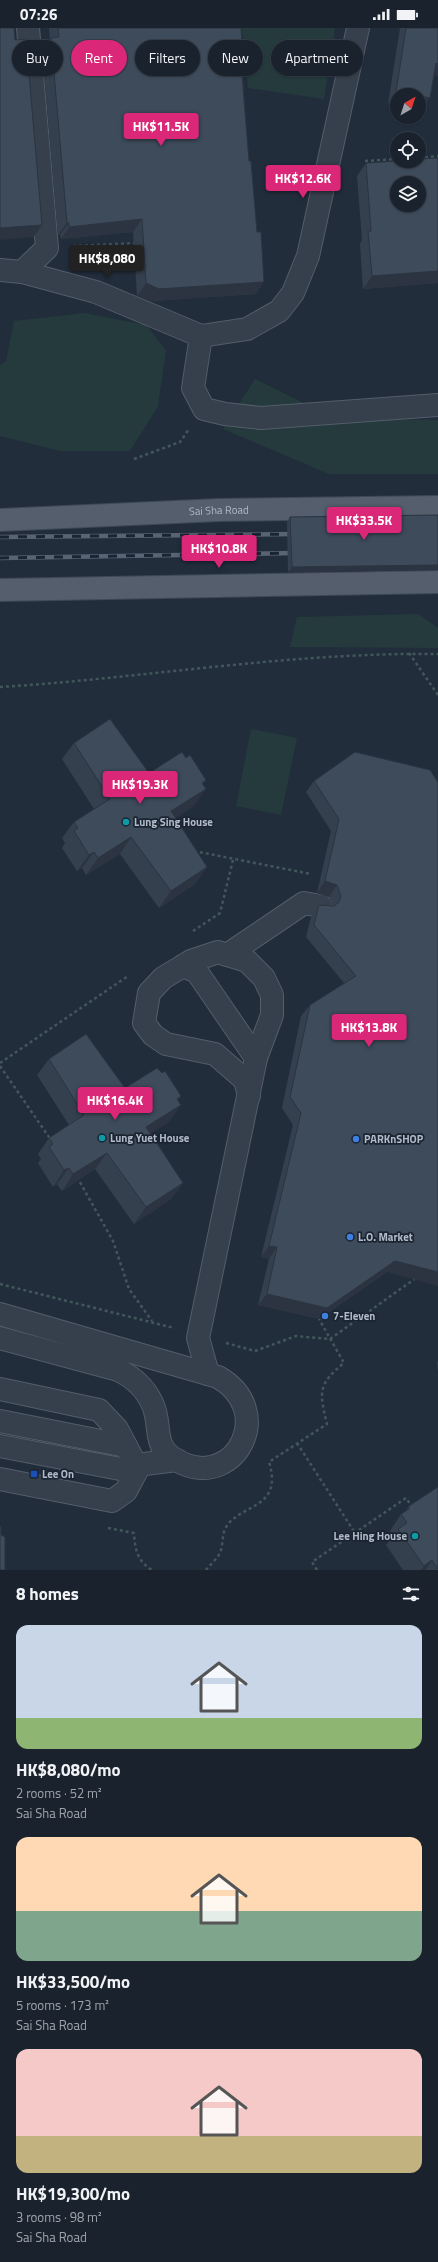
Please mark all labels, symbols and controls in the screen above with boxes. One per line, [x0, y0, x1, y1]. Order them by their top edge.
text: 07:26 [20, 3, 57, 26]
chip: Buy [12, 40, 63, 76]
chip: Rent [71, 40, 127, 76]
chip: Filters [135, 40, 200, 76]
chip: New [208, 40, 263, 76]
chip: Apartment [271, 40, 363, 76]
north arrow [390, 88, 426, 124]
map controls [390, 88, 426, 212]
pin: HK$11.5K [120, 113, 202, 147]
text: HK$11.5K [133, 116, 189, 136]
button: locate [390, 132, 426, 168]
pin: HK$12.6K [262, 165, 344, 199]
text: HK$12.6K [275, 168, 331, 188]
button: layers [390, 176, 426, 212]
pin: HK$8,080 [66, 245, 148, 279]
text: HK$8,080 [79, 248, 135, 268]
street label: Sai Sha Road [188, 502, 249, 519]
pin: HK$33.5K [323, 507, 405, 541]
text: HK$33.5K [336, 510, 392, 530]
pin: HK$10.8K [178, 535, 260, 569]
text: HK$10.8K [191, 538, 247, 558]
pin: HK$19.3K [99, 771, 181, 805]
text: HK$19.3K [112, 774, 168, 794]
place label: Lung Sing House [134, 814, 213, 830]
marker: Lung Sing House [121, 817, 131, 827]
pin: HK$13.8K [328, 1014, 410, 1048]
text: HK$13.8K [341, 1017, 397, 1037]
pin: HK$16.4K [74, 1087, 156, 1121]
text: HK$16.4K [87, 1090, 143, 1110]
place label: Lung Yuet House [110, 1130, 190, 1146]
place label: PARKnSHOP [364, 1131, 424, 1147]
marker: Lung Yuet House [97, 1133, 107, 1143]
marker: PARKnSHOP [351, 1134, 361, 1144]
place label: L.O. Market [358, 1229, 413, 1245]
marker: L.O. Market [345, 1232, 355, 1242]
place label: 7-Eleven [333, 1308, 375, 1324]
marker: 7-Eleven [320, 1311, 330, 1321]
place label: Lee On [42, 1466, 74, 1482]
marker: Lee On [29, 1469, 39, 1479]
place label: Lee Hing House [333, 1528, 407, 1544]
marker: Lee Hing House [410, 1531, 420, 1541]
text: 8 homes [16, 1581, 79, 1607]
icon: filters [400, 1583, 422, 1605]
icon: home [183, 1651, 255, 1723]
text: HK$8,080/mo [16, 1757, 121, 1783]
text: 2 rooms · 52 m² [16, 1783, 102, 1803]
text: Sai Sha Road [16, 1803, 87, 1823]
icon: home [183, 1863, 255, 1935]
text: HK$33,500/mo [16, 1969, 130, 1995]
text: 5 rooms · 173 m² [16, 1995, 109, 2015]
text: Sai Sha Road [16, 2015, 87, 2035]
icon: home [183, 2075, 255, 2147]
text: HK$19,300/mo [16, 2181, 130, 2207]
text: 3 rooms · 98 m² [16, 2207, 102, 2227]
text: Sai Sha Road [16, 2227, 87, 2247]

